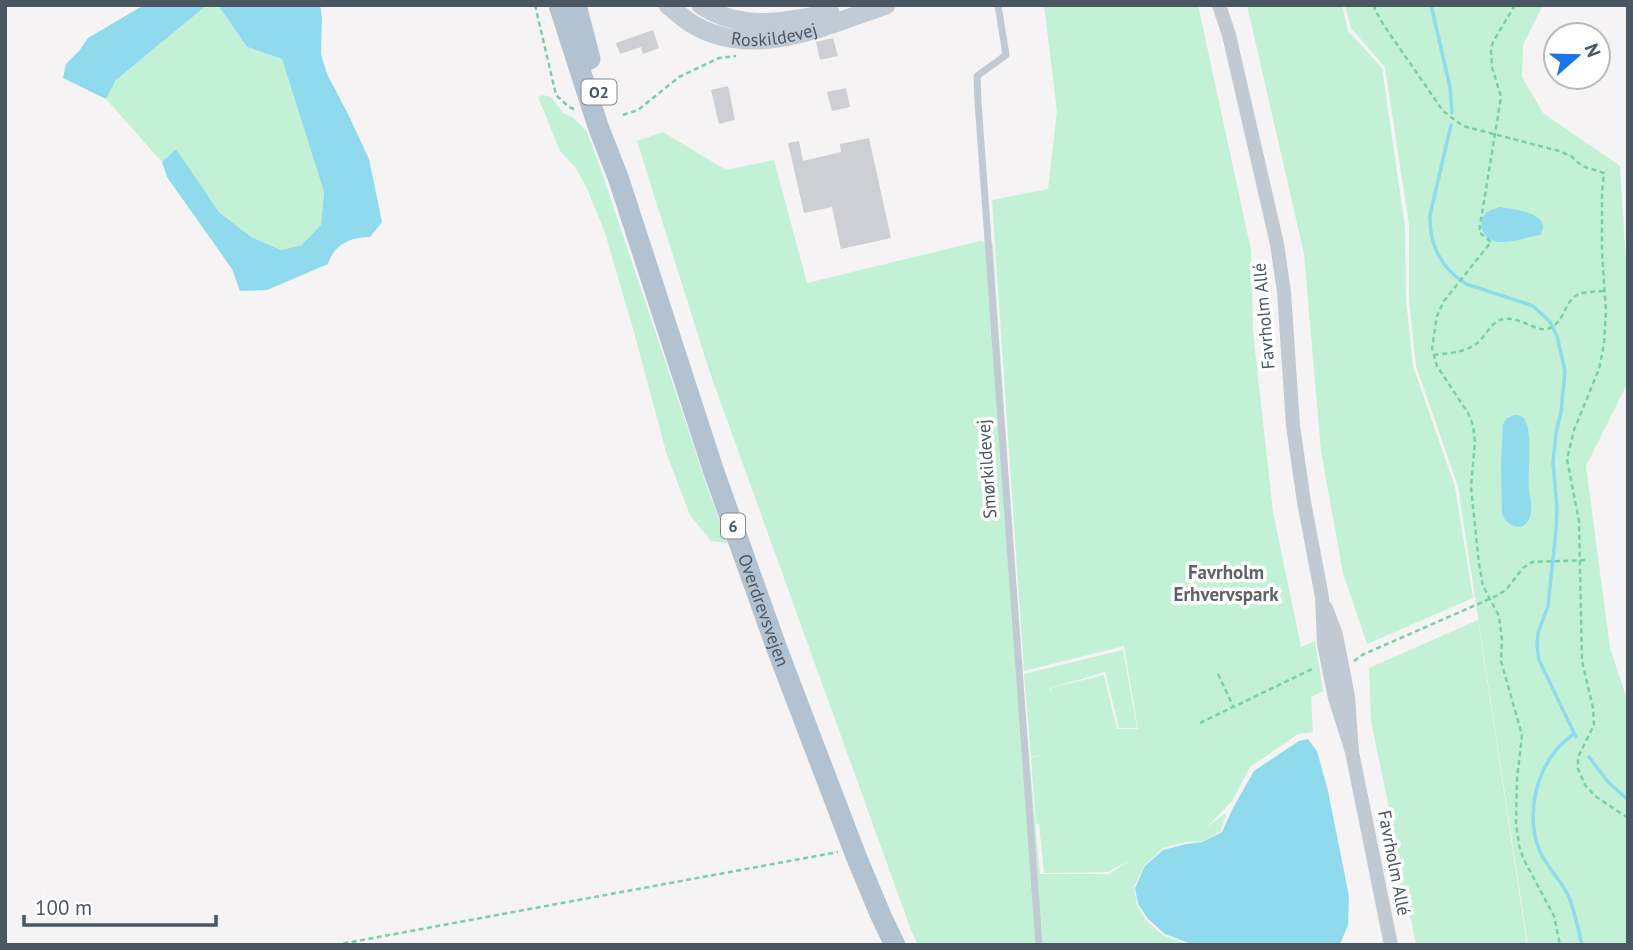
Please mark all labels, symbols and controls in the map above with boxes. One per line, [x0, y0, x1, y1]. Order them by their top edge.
street label: Roskildevej [730, 17, 820, 51]
north arrow [1542, 21, 1612, 91]
text: N [1580, 40, 1606, 60]
road number: O2 [582, 80, 616, 104]
street label: Favrholm Allé [1247, 262, 1280, 370]
street label: Smørkildevej [972, 419, 1001, 519]
road number: 6 [721, 513, 745, 538]
street label: Overdrevsvejen [733, 551, 795, 670]
district label: Favrholm Erhvervspark [1174, 560, 1279, 606]
street label: Favrholm Allé [1373, 808, 1416, 918]
scale bar [24, 884, 217, 928]
text: 100 m [35, 894, 92, 921]

